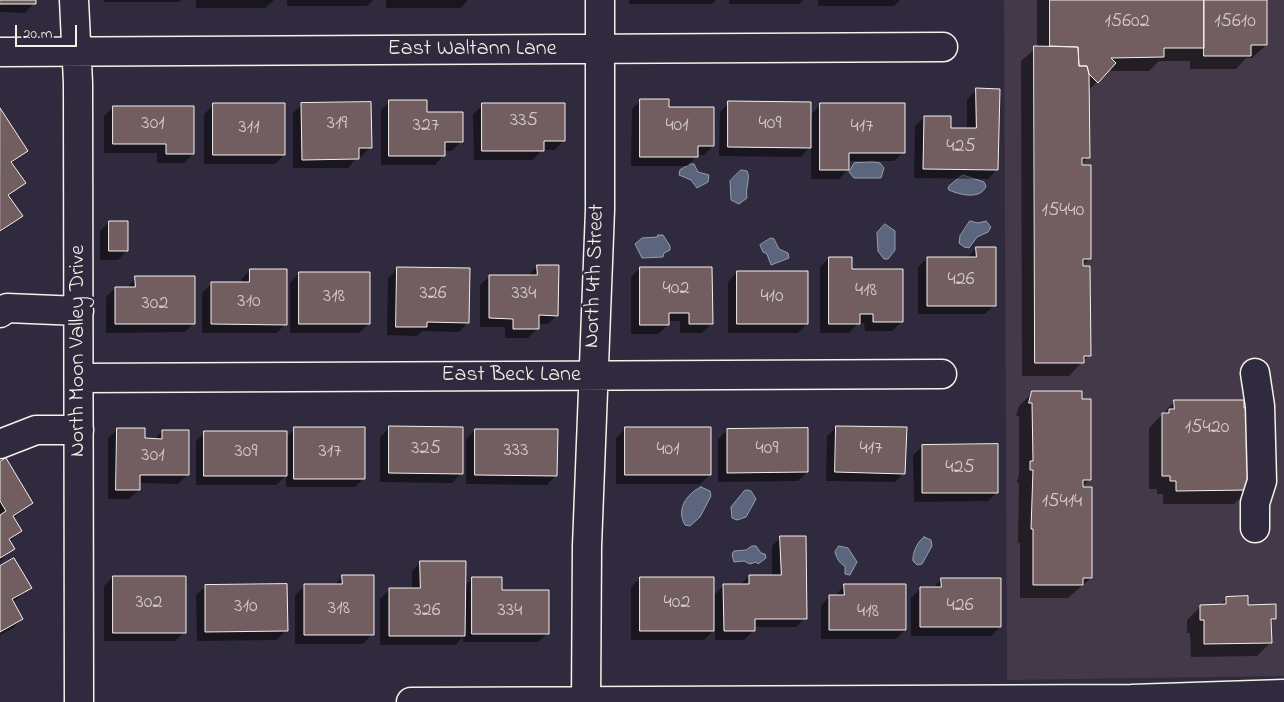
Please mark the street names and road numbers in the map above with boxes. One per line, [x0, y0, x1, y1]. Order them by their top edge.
street label: East Waltann Lane [387, 37, 557, 63]
street label: North 4th Street [580, 203, 612, 349]
street label: North Moon Valley Drive [66, 245, 92, 457]
street label: East Beck Lane [441, 363, 581, 389]

